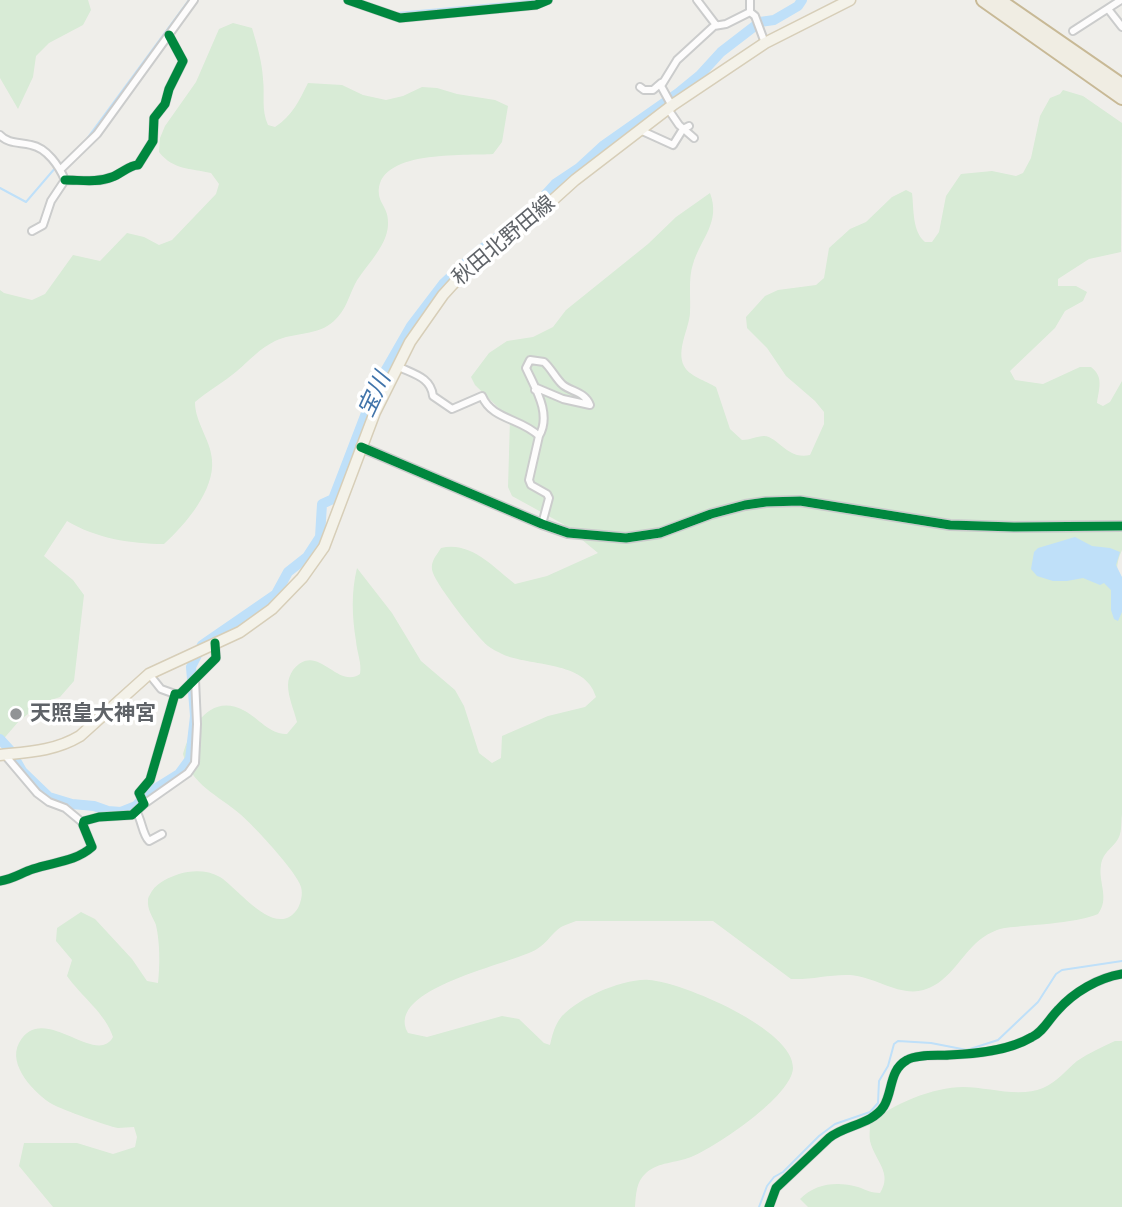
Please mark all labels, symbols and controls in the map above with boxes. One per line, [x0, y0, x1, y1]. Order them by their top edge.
street label: 秋田北野田線 [448, 191, 560, 291]
water label: 宝川 [353, 368, 397, 422]
place label: 天照皇大神宮 [30, 701, 156, 727]
marker: 天照皇大神宮 [8, 706, 24, 722]

